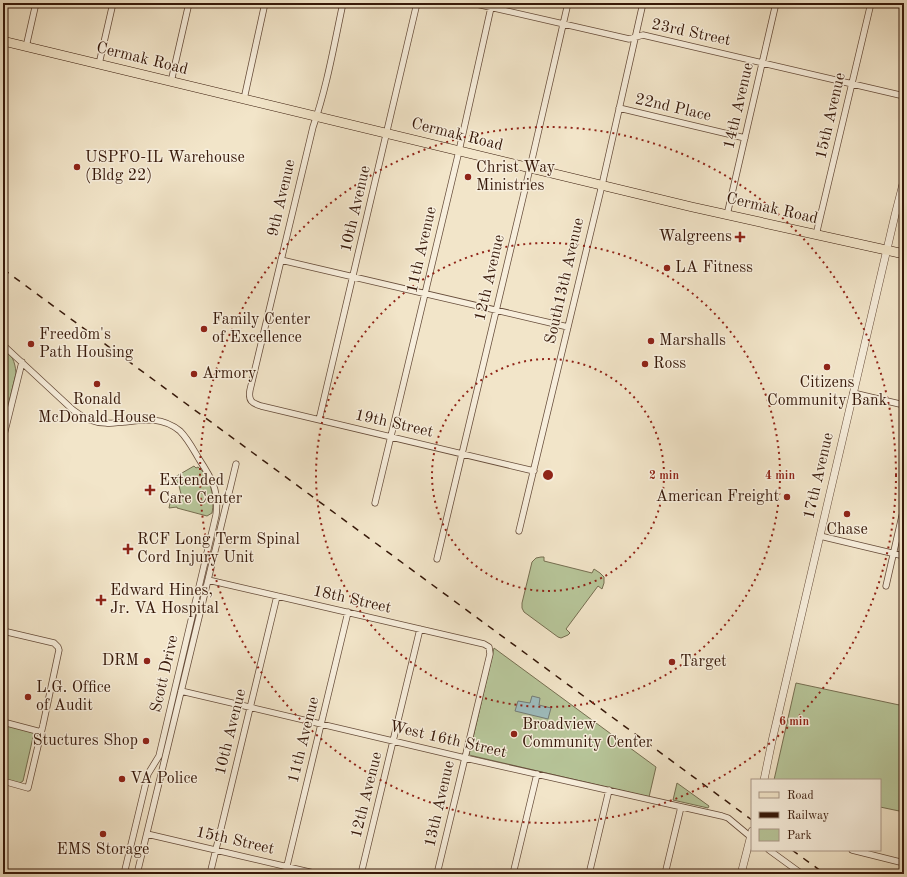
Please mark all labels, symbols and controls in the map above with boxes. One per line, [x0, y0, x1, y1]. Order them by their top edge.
street label: 23rd Street [650, 17, 732, 49]
street label: Cermak Road [95, 40, 189, 78]
street label: 14th Avenue [721, 61, 757, 151]
street label: 15th Avenue [813, 71, 849, 161]
street label: 22nd Place [633, 91, 713, 125]
street label: Cermak Road [410, 116, 504, 154]
place label: USPFO-IL Warehouse (Bldg 22) [85, 150, 245, 184]
street label: 9th Avenue [265, 158, 299, 238]
place label: Christ Way Ministries [476, 160, 556, 194]
marker: USPFO-IL Warehouse (Bldg 22) [72, 162, 82, 172]
street label: 10th Avenue [338, 164, 374, 254]
marker: Christ Way Ministries [463, 172, 473, 182]
street label: Cermak Road [725, 191, 819, 227]
street label: 11th Avenue [404, 205, 440, 295]
street label: South13th Avenue [543, 216, 587, 346]
place label: Walgreens [658, 229, 732, 245]
marker: Walgreens [735, 232, 745, 242]
street label: 12th Avenue [472, 233, 508, 323]
place label: LA Fitness [675, 260, 753, 276]
marker: LA Fitness [662, 263, 672, 273]
place label: Family Center of Excellence [212, 312, 311, 346]
marker: Family Center of Excellence [199, 324, 209, 334]
place label: Freedom's Path Housing [39, 327, 134, 361]
place label: Marshalls [659, 333, 726, 349]
marker: Marshalls [646, 336, 656, 346]
marker: Freedom's Path Housing [26, 339, 36, 349]
place label: Ross [653, 356, 686, 372]
marker: Ross [640, 359, 650, 369]
marker: Citizens Community Bank [822, 362, 832, 372]
place label: Armory [202, 366, 257, 382]
marker: Armory [189, 369, 199, 379]
place label: Citizens Community Bank [767, 375, 887, 409]
marker: Ronald McDonald House [92, 379, 102, 389]
place label: Ronald McDonald House [38, 392, 156, 426]
street label: 19th Street [353, 407, 435, 441]
street label: 17th Avenue [801, 431, 837, 521]
centre of rings [541, 468, 555, 482]
text: 2 min [649, 470, 679, 482]
text: 4 min [765, 470, 795, 482]
place label: Extended Care Center [159, 473, 243, 507]
marker: Extended Care Center [144, 484, 156, 496]
place label: American Freight [656, 489, 779, 505]
marker: American Freight [782, 492, 792, 502]
marker: Chase [842, 509, 852, 519]
place label: Chase [826, 522, 868, 538]
place label: RCF Long Term Spinal Cord Injury Unit [137, 532, 300, 566]
marker: RCF Long Term Spinal Cord Injury Unit [122, 543, 134, 555]
place label: Edward Hines, Jr. VA Hospital [110, 583, 219, 617]
street label: 18th Street [311, 583, 393, 617]
marker: Edward Hines, Jr. VA Hospital [95, 594, 107, 606]
street label: Scott Drive [148, 634, 182, 714]
place label: DRM [102, 653, 139, 669]
place label: Target [680, 654, 727, 670]
marker: DRM [142, 656, 152, 666]
marker: Target [667, 657, 677, 667]
place label: L.G. Office of Audit [36, 680, 111, 714]
street label: 10th Avenue [213, 687, 249, 777]
marker: L.G. Office of Audit [23, 692, 33, 702]
street label: 11th Avenue [286, 695, 322, 785]
text: 6 min [779, 716, 809, 728]
place label: Broadview Community Center [522, 717, 653, 751]
street label: West 16th Street [388, 719, 508, 761]
marker: Broadview Community Center [509, 729, 519, 739]
place label: Stuctures Shop [33, 733, 138, 749]
marker: Stuctures Shop [141, 736, 151, 746]
street label: 12th Avenue [349, 750, 385, 840]
street label: 13th Avenue [422, 759, 458, 849]
place label: VA Police [130, 771, 198, 787]
marker: VA Police [117, 774, 127, 784]
legend [751, 779, 881, 851]
text: Road [787, 790, 814, 802]
text: Railway [787, 810, 830, 822]
street label: 15th Street [194, 824, 276, 858]
marker: EMS Storage [98, 829, 108, 839]
text: Park [787, 830, 812, 842]
place label: EMS Storage [57, 842, 149, 858]

